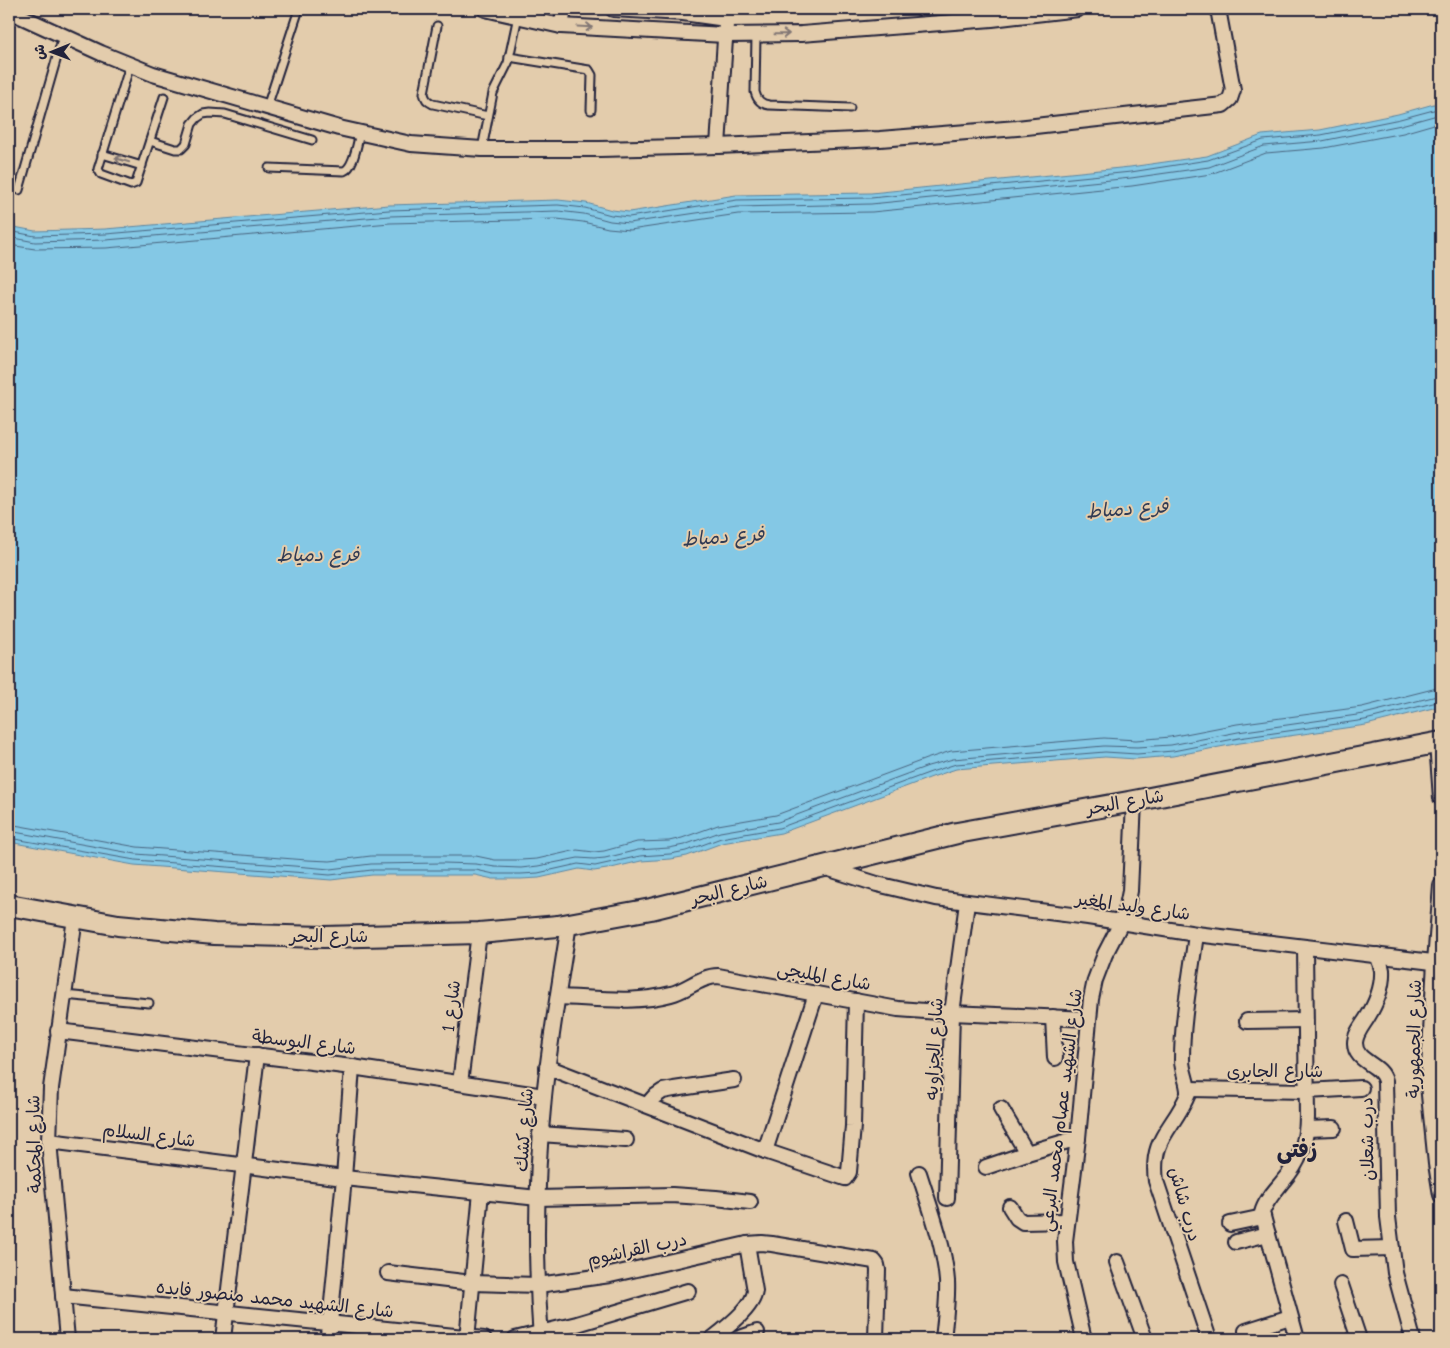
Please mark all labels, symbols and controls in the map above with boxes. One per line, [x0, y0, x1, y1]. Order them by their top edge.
one-way arrow [576, 22, 592, 31]
north arrow [28, 28, 78, 78]
one-way arrow [774, 29, 790, 39]
text: ش [31, 44, 48, 60]
one-way arrow [115, 155, 131, 164]
water label: فرع دمياط [1085, 495, 1170, 525]
water label: فرع دمياط [681, 523, 766, 553]
water label: فرع دمياط [277, 544, 360, 568]
street label: شارع البحر [1083, 785, 1166, 821]
street label: شارع البحر [687, 871, 770, 912]
street label: شارع وليد المغير [1072, 888, 1192, 926]
street label: شارع البحر [288, 926, 368, 948]
street label: شارع المليجى [775, 958, 872, 996]
street label: شارع 1 [438, 979, 466, 1033]
street label: شارع الجمهورية [1403, 979, 1427, 1099]
street label: شارع الشهيد عصام محمد البرعي [1036, 987, 1092, 1233]
street label: شارع الجزاويه [921, 997, 949, 1101]
street label: شارع البوسطة [251, 1026, 357, 1060]
street label: شارع الجابرى [1227, 1061, 1323, 1083]
street label: شارع كشك [511, 1088, 539, 1173]
street label: شارع المحكمة [23, 1095, 47, 1193]
street label: درب شعلان [1356, 1097, 1379, 1181]
street label: شارع السلام [101, 1119, 196, 1155]
district label: زفتى [1277, 1137, 1317, 1164]
street label: درب شاش [1164, 1164, 1205, 1244]
street label: درب القراشوم [585, 1229, 689, 1273]
street label: شارع الشهيد محمد منصور فايده [155, 1277, 395, 1323]

